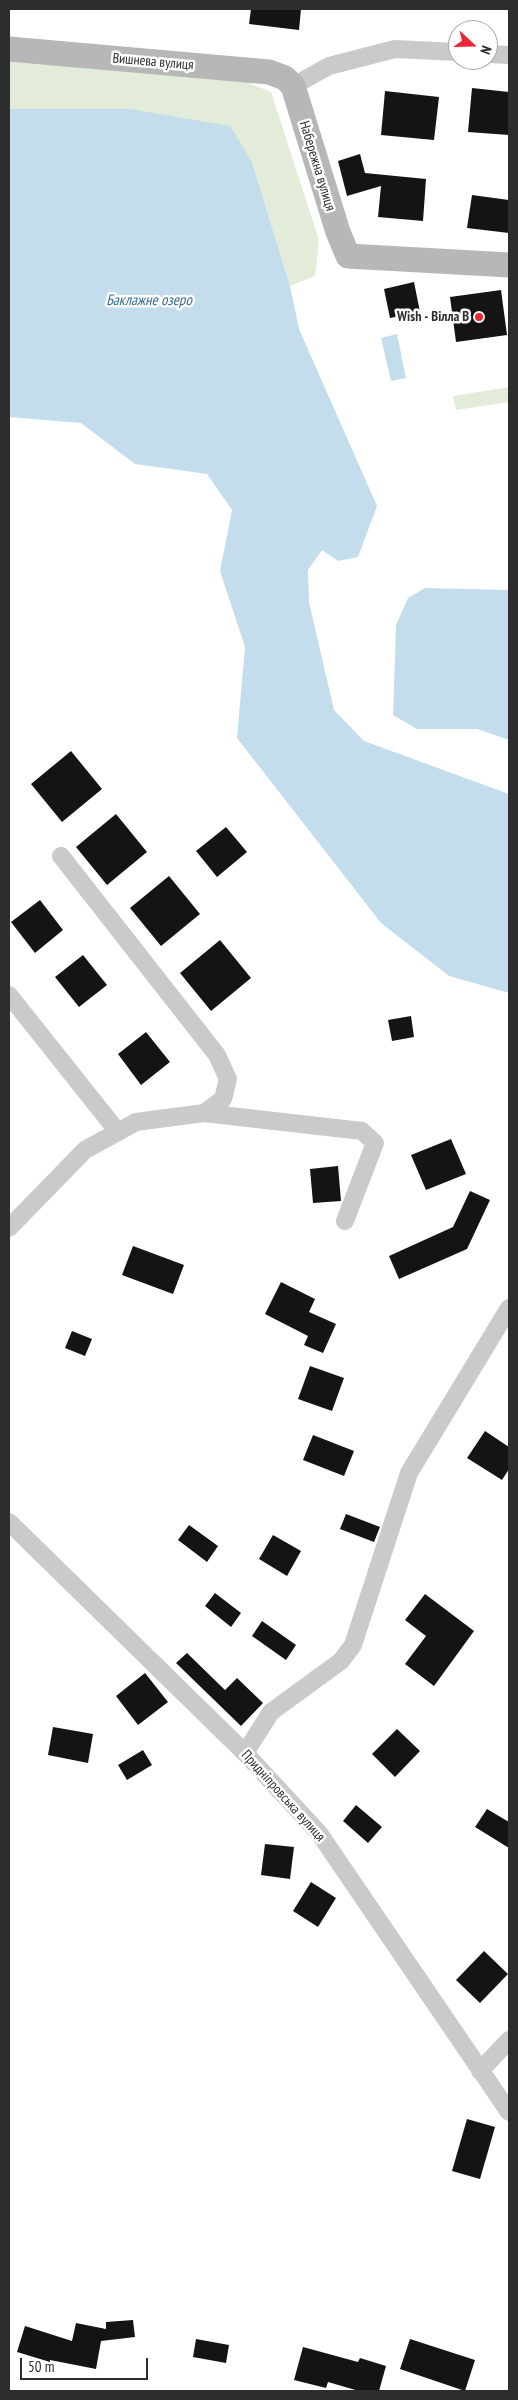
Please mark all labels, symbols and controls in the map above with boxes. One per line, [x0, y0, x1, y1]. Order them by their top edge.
north arrow [448, 20, 498, 70]
text: N [476, 43, 496, 57]
street label: Вишнева вулиця [112, 50, 194, 74]
street label: Набережна вулиця [295, 119, 339, 213]
water label: Баклажне озеро [106, 292, 192, 310]
place label: Wish - Вілла B [397, 309, 469, 325]
marker: Wish - Вілла B [473, 311, 485, 323]
street label: Придніпровська вулиця [238, 1747, 328, 1845]
scale bar [22, 2348, 150, 2380]
text: 50 m [28, 2357, 54, 2376]

